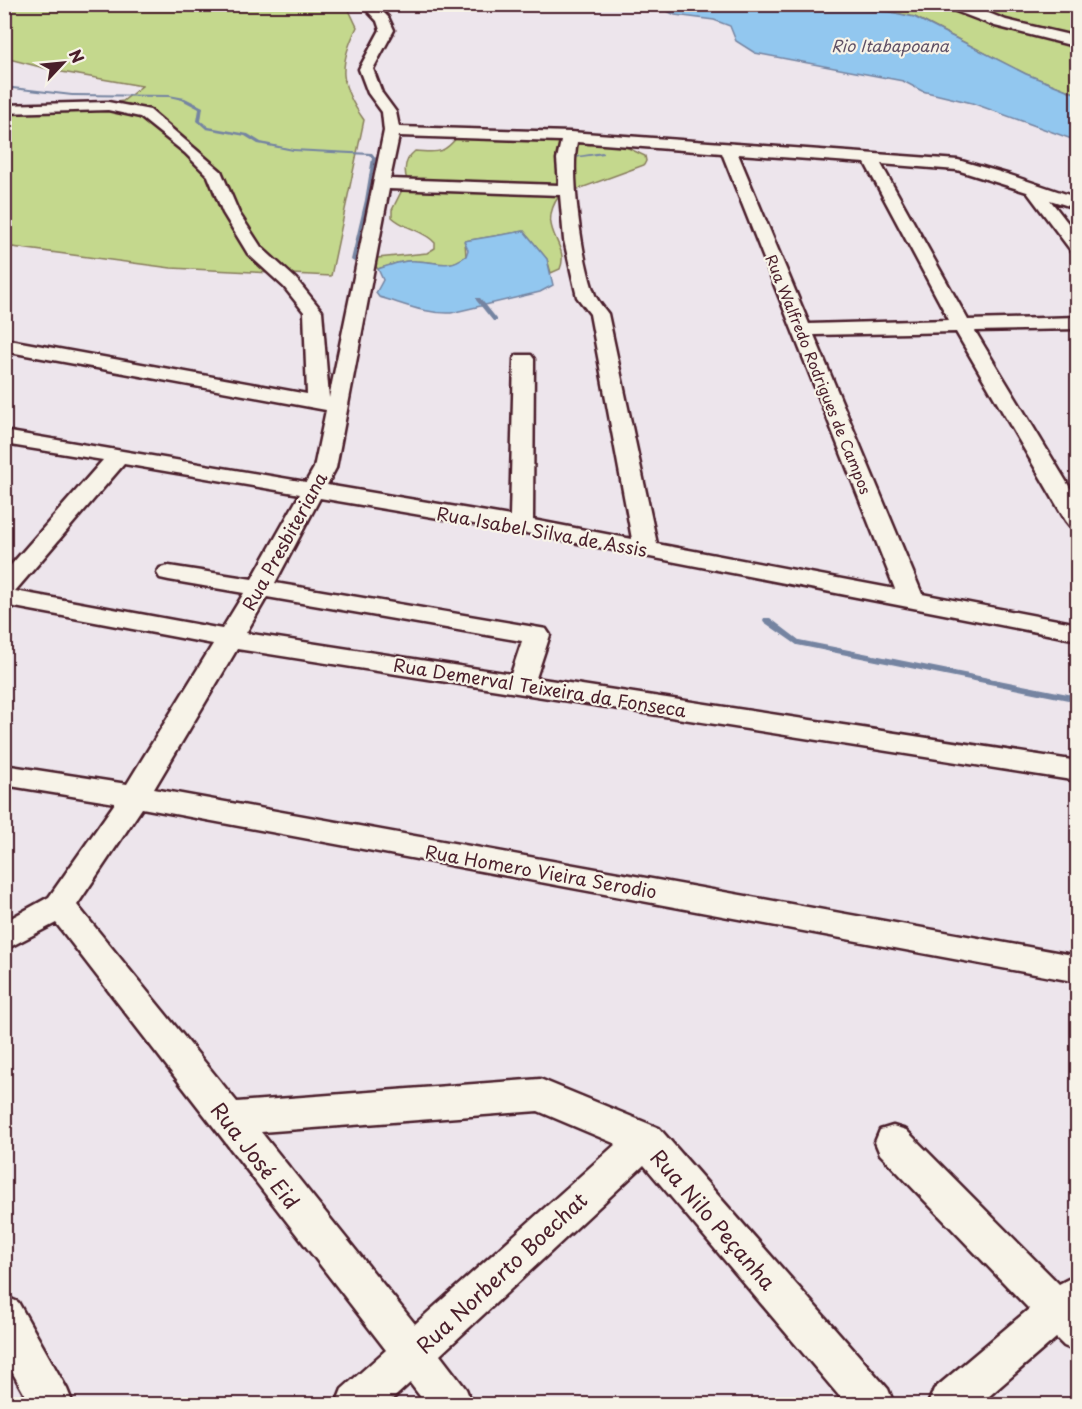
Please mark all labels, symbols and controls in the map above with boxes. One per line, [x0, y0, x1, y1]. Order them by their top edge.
north arrow [33, 33, 93, 93]
water label: Rio Itabapoana [831, 33, 950, 57]
text: N [64, 45, 91, 67]
street label: Rua Walfredo Rodrigues de Campos [760, 251, 878, 497]
street label: Rua Presbiteriana [235, 466, 334, 615]
street label: Rua Isabel Silva de Assis [435, 499, 649, 563]
street label: Rua Demerval Teixeira da Fonseca [392, 651, 689, 724]
street label: Rua Homero Vieira Serodio [423, 837, 659, 905]
street label: Rua José Eid [204, 1095, 308, 1215]
street label: Rua Nilo Peçanha [644, 1142, 784, 1296]
street label: Rua Norberto Boechat [408, 1184, 594, 1360]

